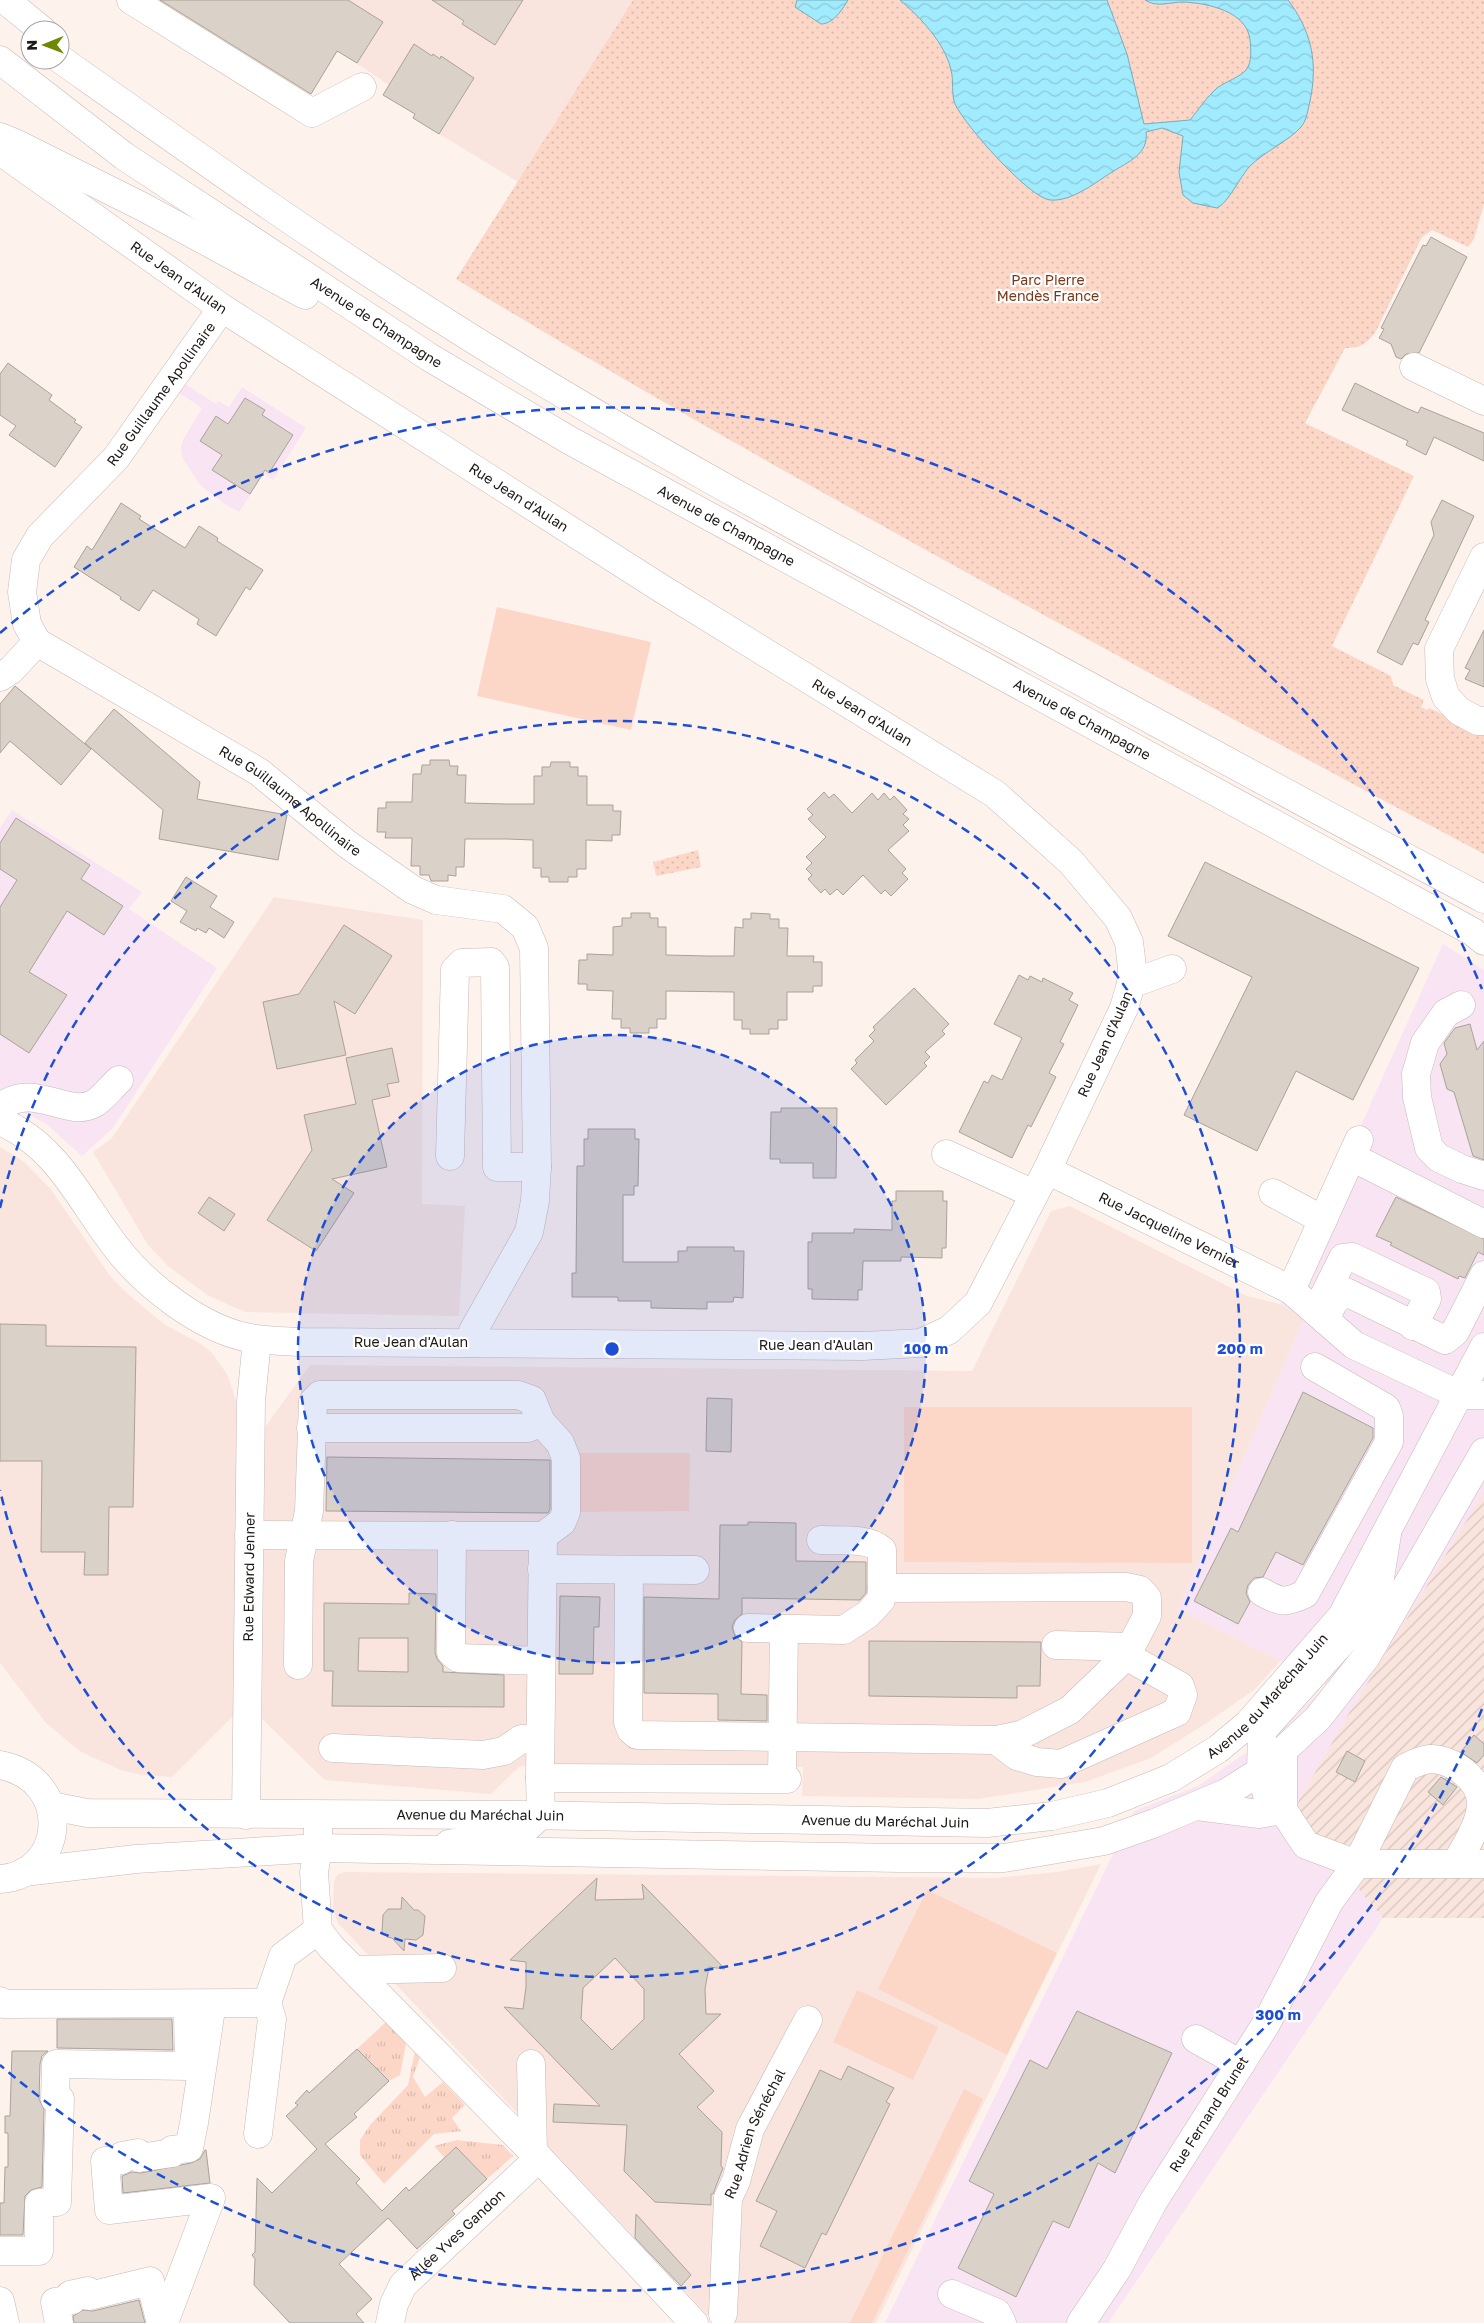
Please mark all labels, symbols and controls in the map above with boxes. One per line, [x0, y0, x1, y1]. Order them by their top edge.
north arrow [20, 20, 70, 70]
text: N [23, 40, 40, 51]
street label: Rue Jean d'Aulan [127, 237, 231, 317]
park label: Parc Pierre Mendès France [997, 271, 1099, 304]
street label: Avenue de Champagne [308, 273, 445, 371]
street label: Rue Guillaume Apollinaire [103, 318, 218, 469]
street label: Rue Jean d'Aulan [466, 459, 572, 535]
street label: Avenue de Champagne [655, 481, 798, 569]
street label: Rue Jean d'Aulan [809, 674, 916, 749]
street label: Avenue de Champagne [1011, 675, 1154, 763]
street label: Rue Guillaume Apollinaire [216, 742, 365, 859]
street label: Rue Jean d'Aulan [1074, 988, 1136, 1100]
street label: Rue Jacqueline Vernier [1096, 1188, 1243, 1272]
street label: Rue Jean d'Aulan [354, 1333, 468, 1350]
street label: Rue Jean d'Aulan [759, 1336, 873, 1353]
text: 100 m [904, 1339, 948, 1357]
text: 200 m [1217, 1339, 1263, 1357]
centre of rings [603, 1340, 621, 1358]
street label: Rue Edward Jenner [239, 1512, 258, 1642]
street label: Avenue du Maréchal Juin [1203, 1630, 1331, 1762]
street label: Avenue du Maréchal Juin [396, 1805, 564, 1824]
street label: Avenue du Maréchal Juin [801, 1811, 969, 1831]
text: 300 m [1255, 2005, 1301, 2023]
street label: Rue Fernand Brunet [1165, 2053, 1251, 2175]
street label: Rue Adrien Sénéchal [720, 2066, 788, 2201]
street label: Allée Yves Gandon [405, 2185, 508, 2283]

